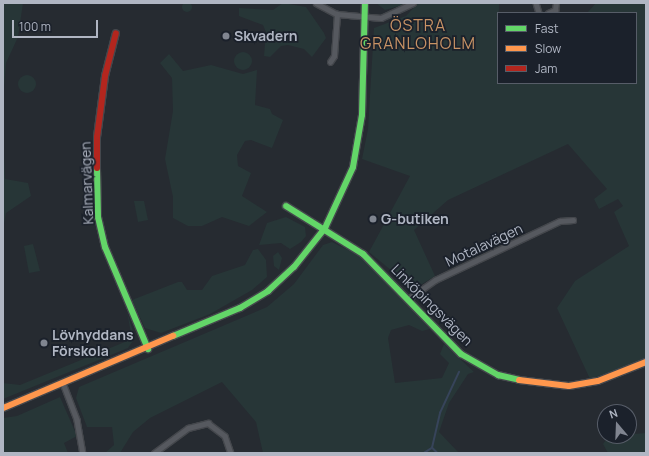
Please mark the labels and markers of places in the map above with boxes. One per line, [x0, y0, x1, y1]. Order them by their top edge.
place label: Skvadern [234, 28, 298, 44]
marker: Skvadern [221, 31, 231, 41]
place label: G-butiken [381, 211, 449, 227]
marker: G-butiken [368, 214, 378, 224]
place label: Lövhyddans Förskola [52, 327, 134, 360]
marker: Lövhyddans Förskola [39, 338, 49, 348]

